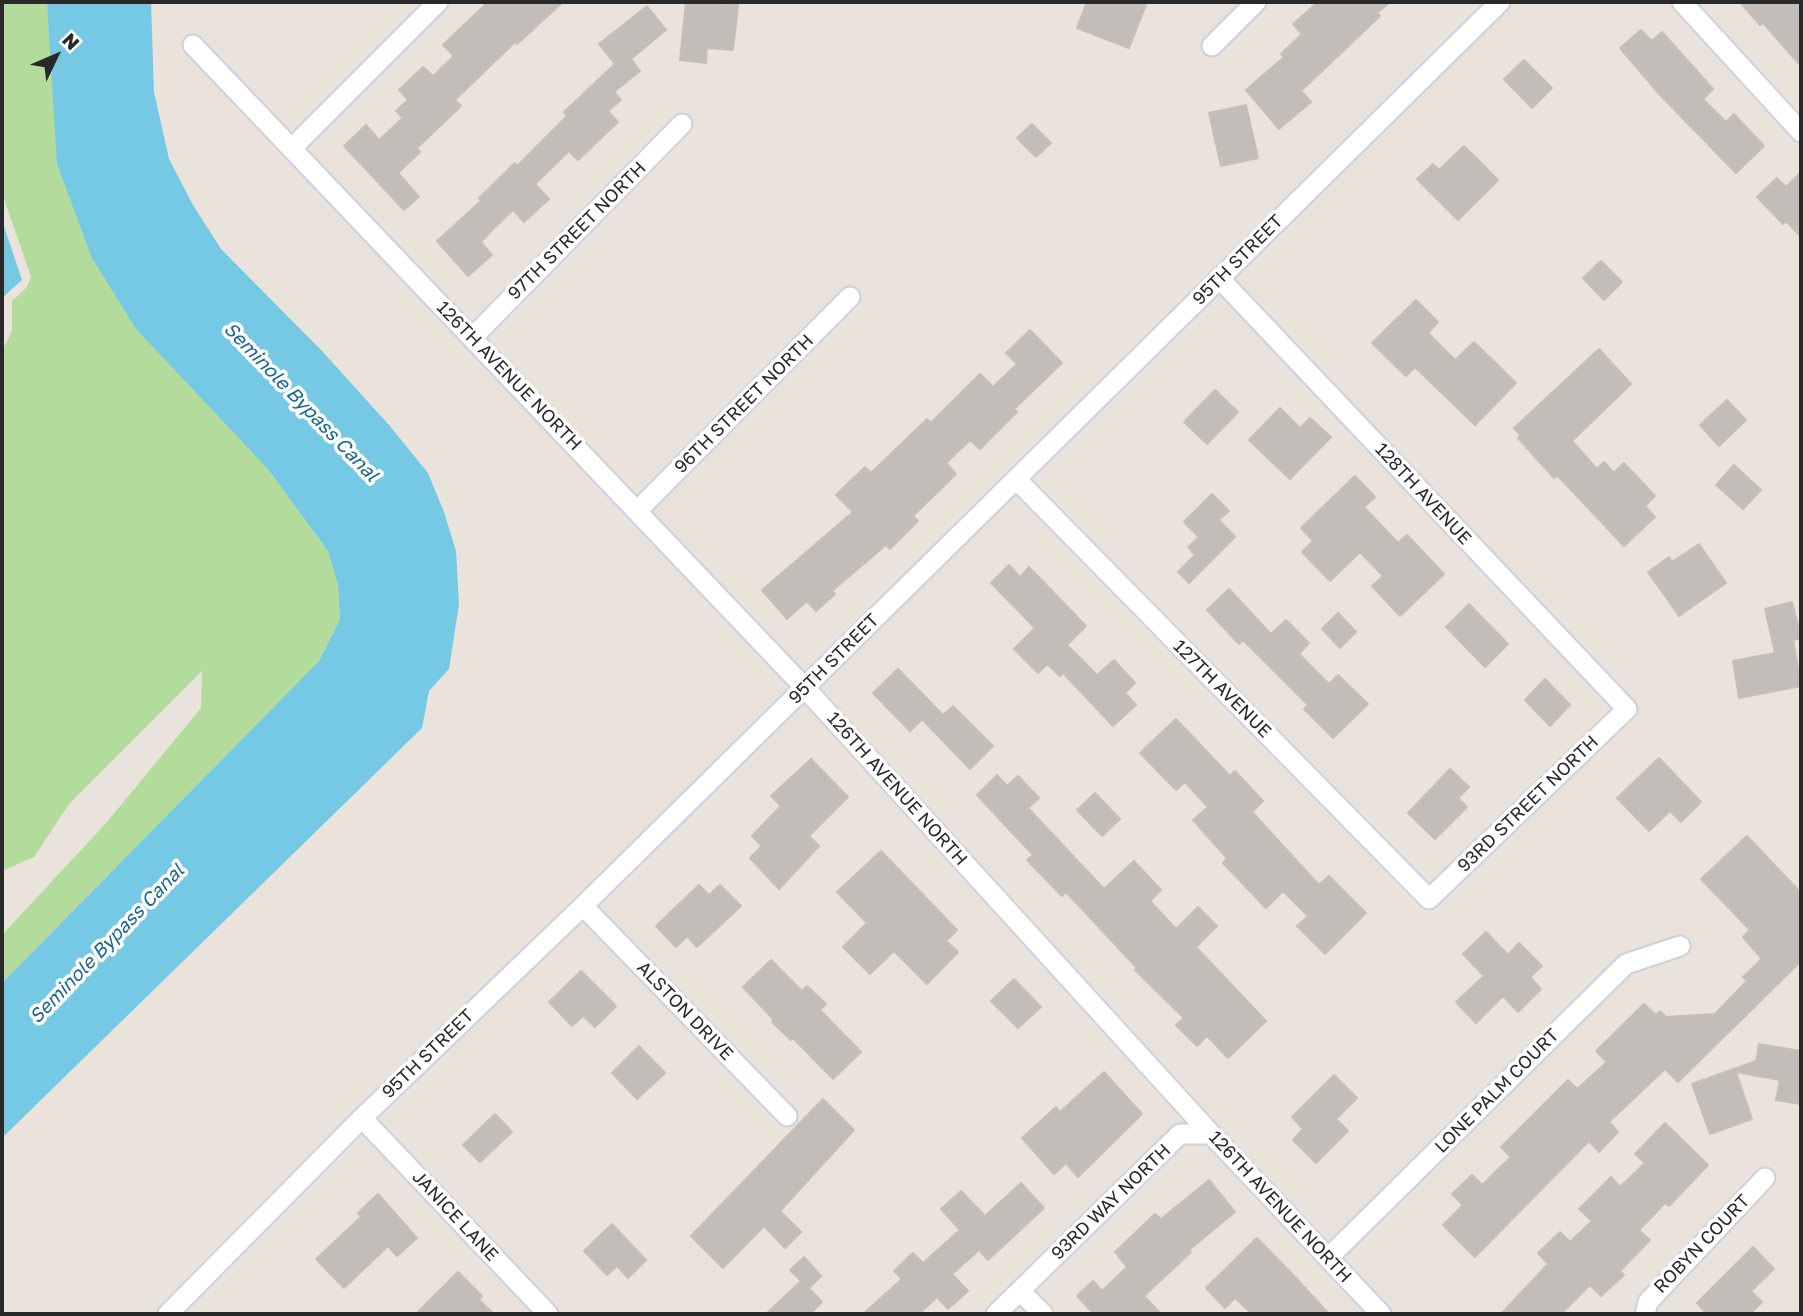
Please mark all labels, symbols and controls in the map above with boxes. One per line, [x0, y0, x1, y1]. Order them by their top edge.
north arrow [21, 21, 91, 91]
text: N [58, 28, 85, 54]
street label: 97TH STREET NORTH [504, 158, 650, 304]
street label: 95TH STREET [1188, 210, 1288, 310]
street label: 126TH AVENUE NORTH [432, 297, 586, 455]
water label: Seminole Bypass Canal [219, 318, 383, 486]
street label: 96TH STREET NORTH [670, 330, 818, 478]
street label: 128TH AVENUE [1371, 439, 1475, 549]
street label: 95TH STREET [784, 609, 884, 709]
street label: 127TH AVENUE [1169, 636, 1275, 742]
street label: 126TH AVENUE NORTH [822, 708, 972, 870]
street label: 93RD STREET NORTH [1453, 731, 1603, 877]
water label: Seminole Bypass Canal [25, 860, 189, 1028]
street label: ALSTON DRIVE [632, 957, 738, 1065]
street label: 95TH STREET [378, 1005, 478, 1103]
street label: LONE PALM COURT [1430, 1024, 1564, 1158]
street label: 126TH AVENUE NORTH [1204, 1127, 1356, 1287]
street label: 93RD WAY NORTH [1047, 1140, 1175, 1264]
street label: JANICE LANE [408, 1166, 502, 1266]
street label: ROBYN COURT [1650, 1190, 1754, 1298]

